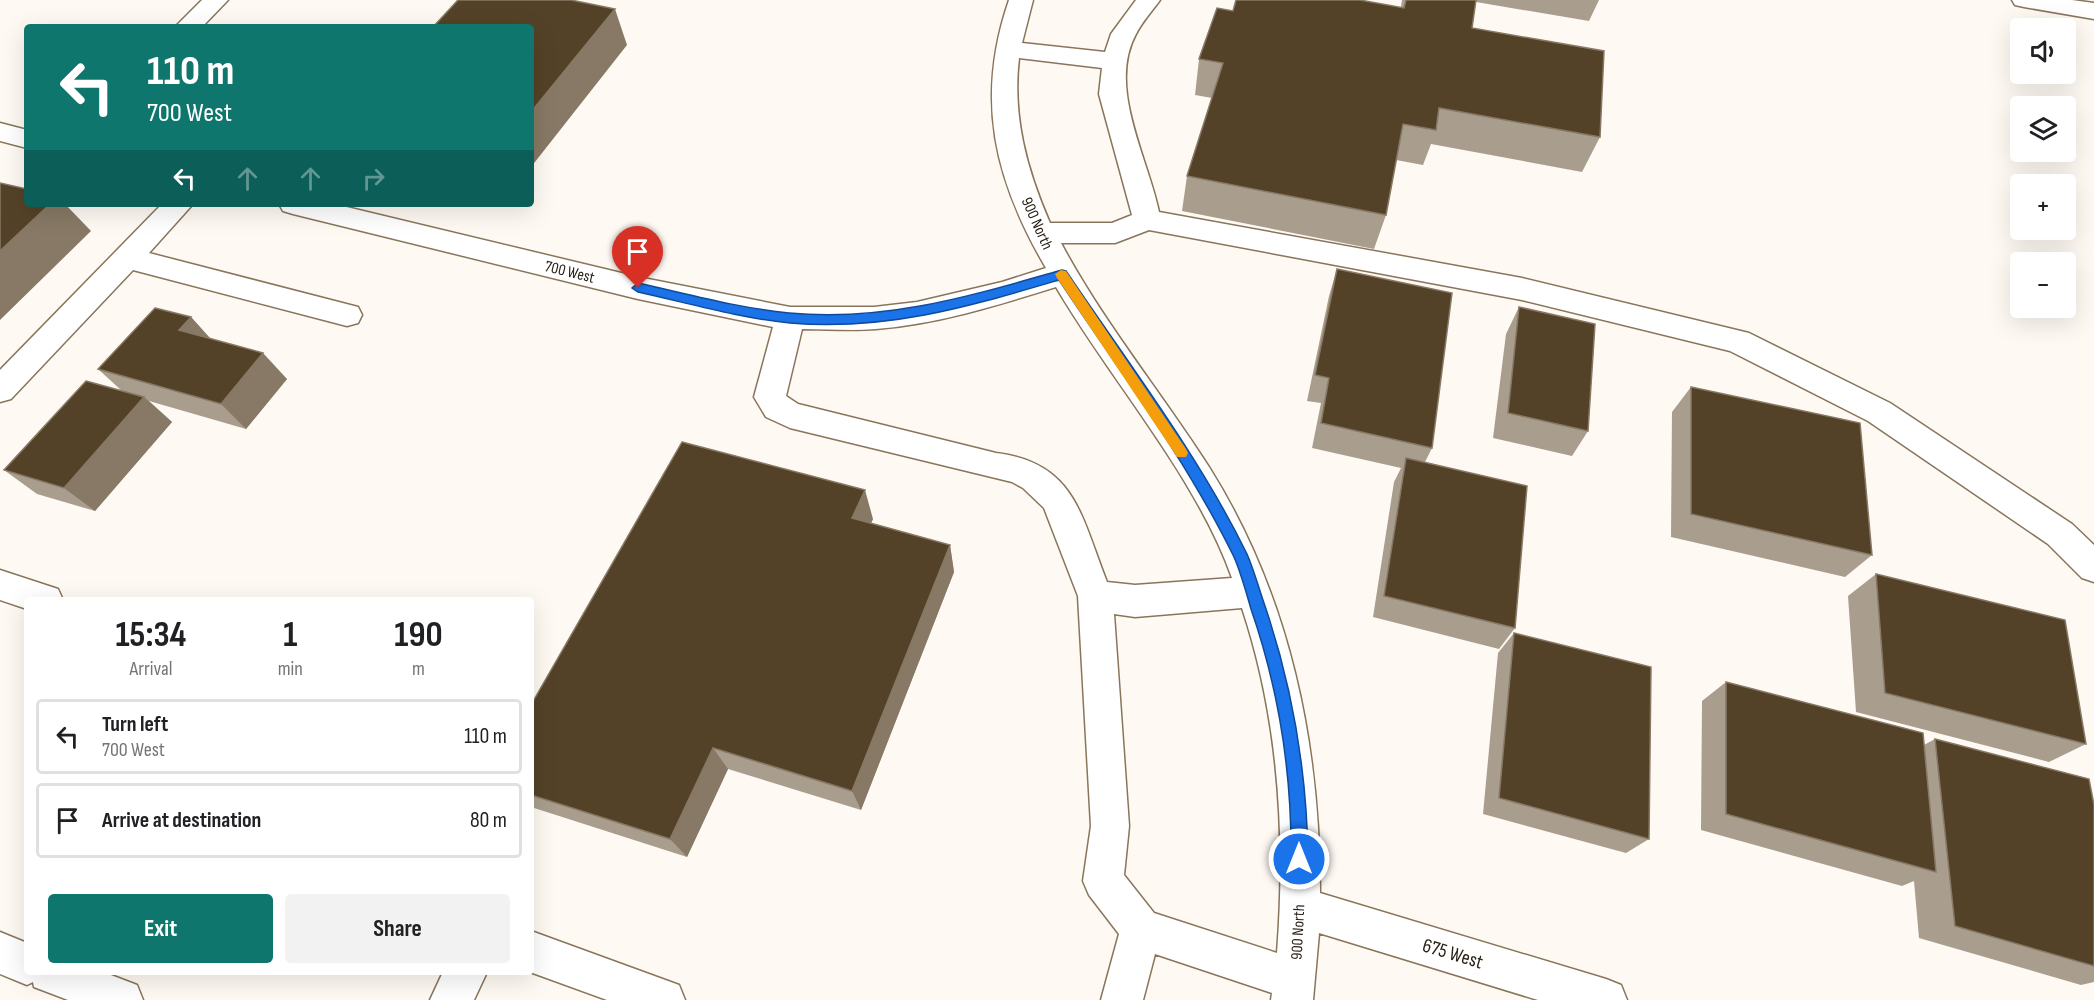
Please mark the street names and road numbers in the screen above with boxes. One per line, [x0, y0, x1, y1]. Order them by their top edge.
street label: 900 North [1017, 195, 1057, 253]
street label: 700 West [543, 257, 596, 288]
street label: 900 North [1288, 904, 1309, 960]
street label: 675 West [1420, 933, 1486, 974]

